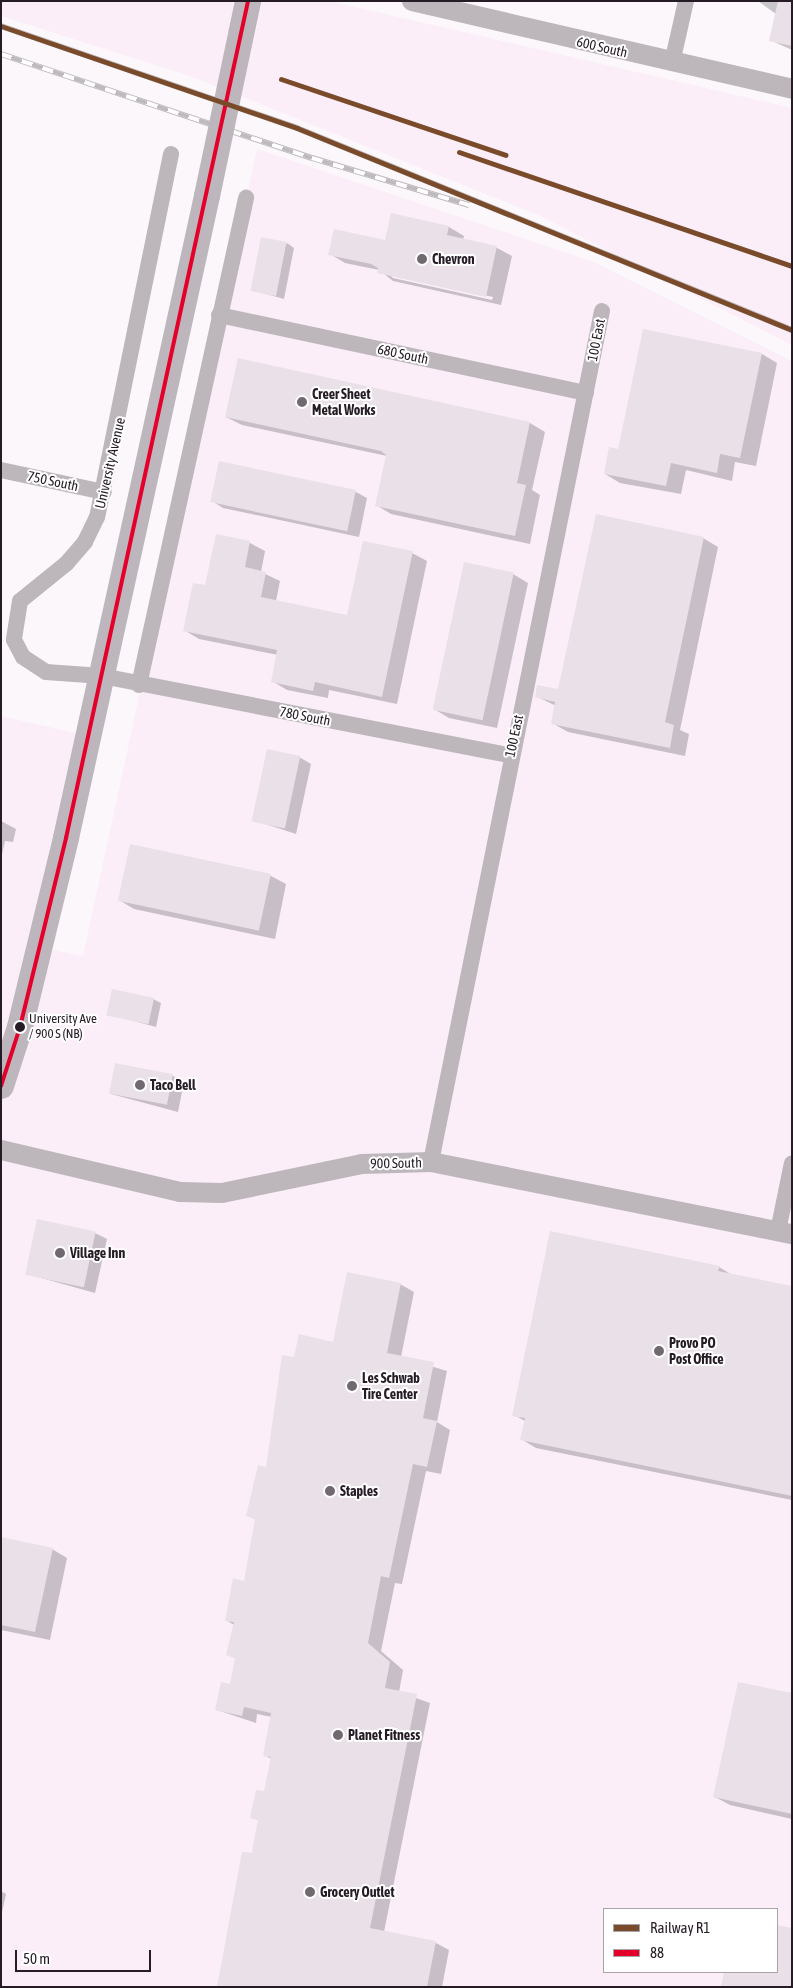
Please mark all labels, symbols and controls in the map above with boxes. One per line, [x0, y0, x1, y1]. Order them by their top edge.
street label: 600 South [575, 33, 629, 61]
place label: Chevron [432, 251, 475, 267]
marker: Chevron [416, 253, 428, 265]
street label: 100 East [584, 317, 608, 363]
street label: 680 South [376, 340, 430, 368]
place label: Creer Sheet Metal Works [312, 386, 375, 418]
marker: Creer Sheet Metal Works [296, 396, 308, 408]
street label: University Avenue [91, 416, 129, 510]
street label: 750 South [26, 467, 80, 495]
street label: 780 South [278, 703, 332, 729]
street label: 100 East [501, 713, 527, 759]
place label: University Ave / 900 S (NB) [29, 1012, 97, 1043]
marker: University Ave / 900 S (NB) [15, 1022, 25, 1032]
place label: Taco Bell [150, 1077, 196, 1093]
marker: Taco Bell [134, 1079, 146, 1091]
street label: 900 South [370, 1154, 422, 1172]
place label: Village Inn [70, 1245, 125, 1261]
marker: Village Inn [54, 1247, 66, 1259]
place label: Provo PO Post Office [669, 1335, 724, 1368]
marker: Provo PO Post Office [653, 1345, 665, 1357]
place label: Les Schwab Tire Center [362, 1370, 420, 1402]
marker: Les Schwab Tire Center [346, 1380, 358, 1392]
place label: Staples [340, 1483, 378, 1499]
marker: Staples [324, 1485, 336, 1497]
place label: Planet Fitness [348, 1727, 420, 1743]
marker: Planet Fitness [332, 1729, 344, 1741]
place label: Grocery Outlet [320, 1884, 394, 1900]
marker: Grocery Outlet [304, 1886, 316, 1898]
legend [603, 1908, 778, 1973]
text: Railway R1 [650, 1919, 710, 1936]
scale bar [18, 1940, 154, 1972]
text: 88 [650, 1944, 664, 1961]
text: 50 m [23, 1950, 50, 1967]

